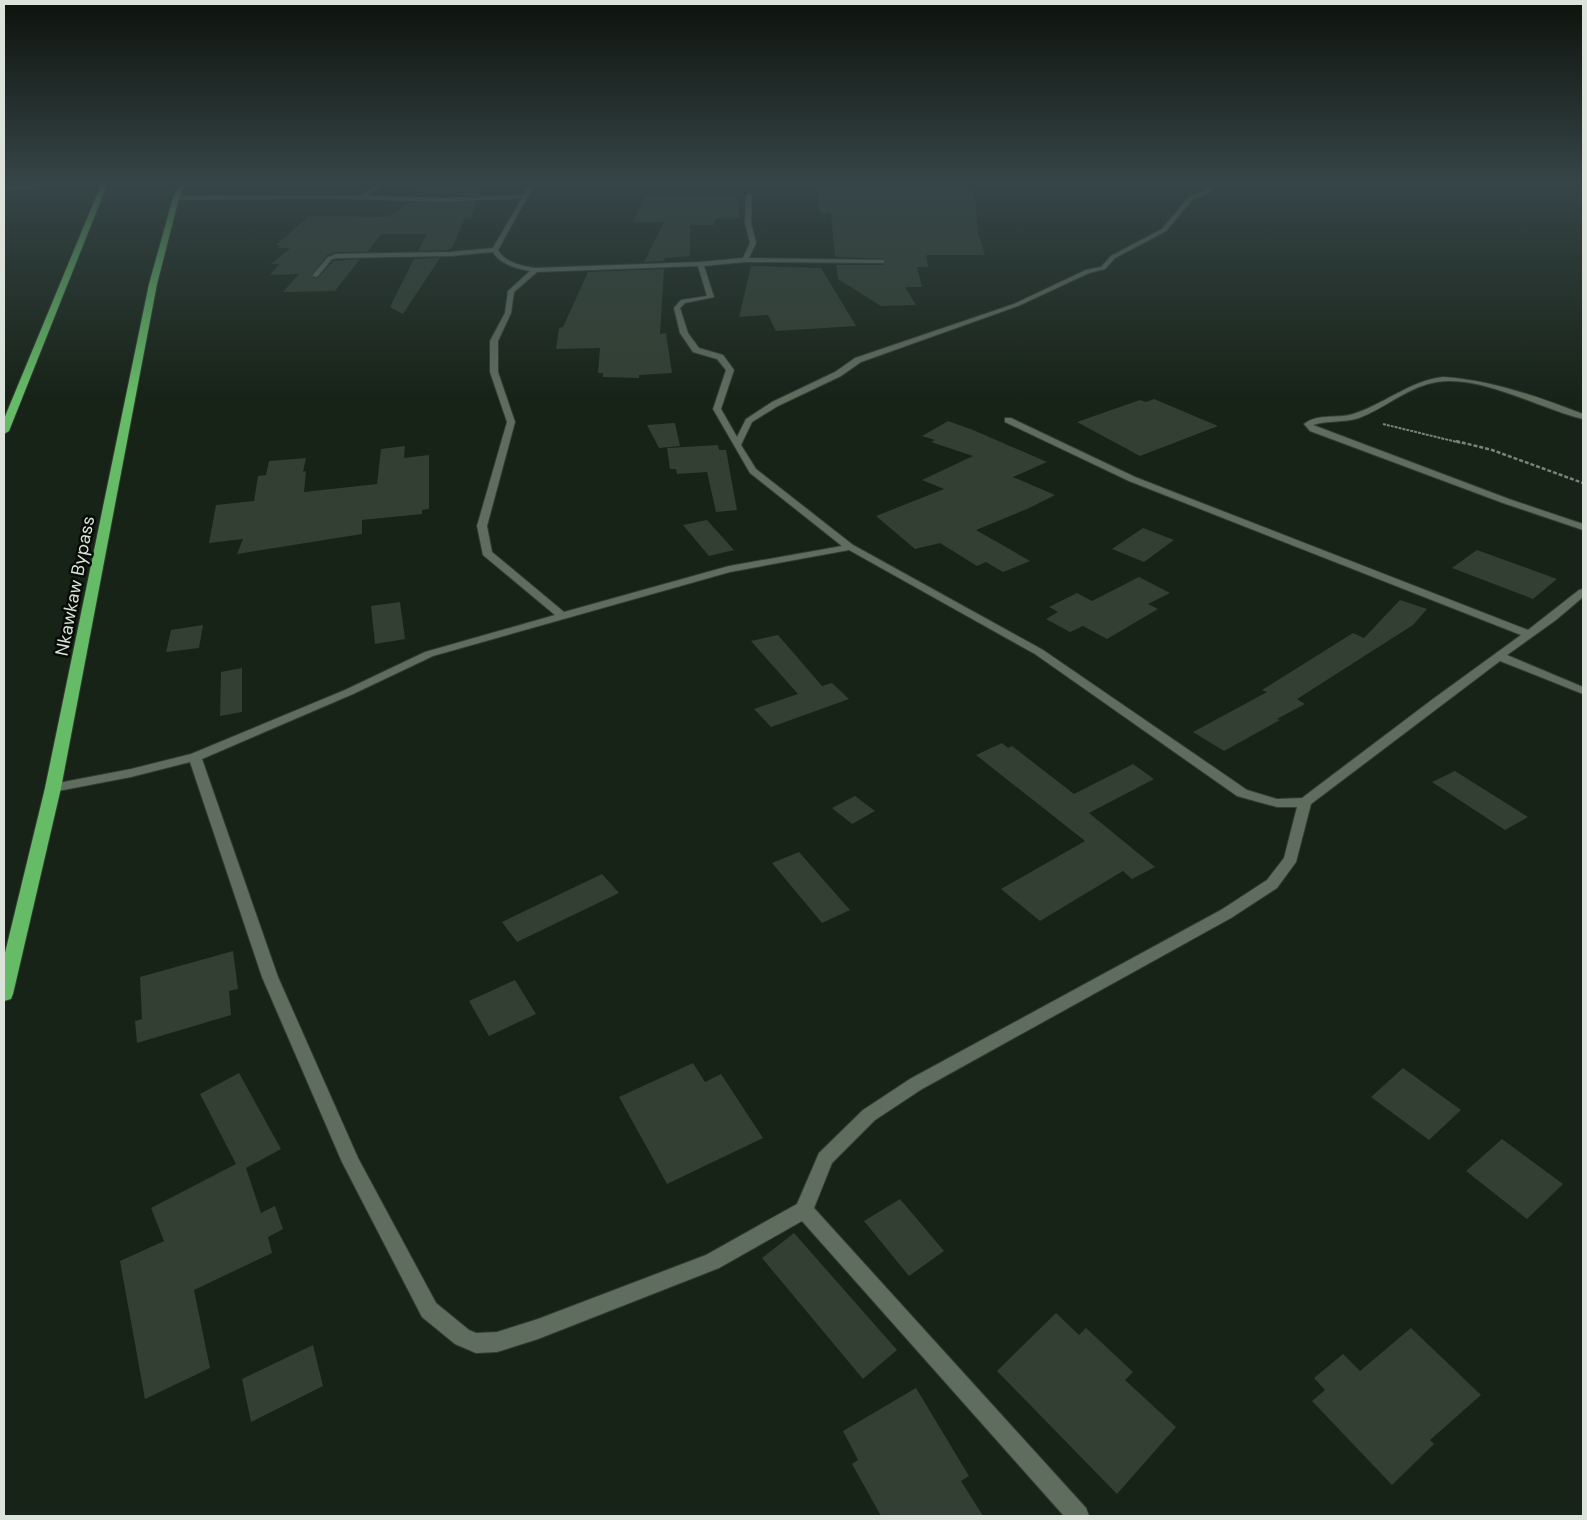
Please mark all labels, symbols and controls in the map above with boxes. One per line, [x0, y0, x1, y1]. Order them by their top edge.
street label: Nkawkaw Bypass [50, 514, 100, 658]

